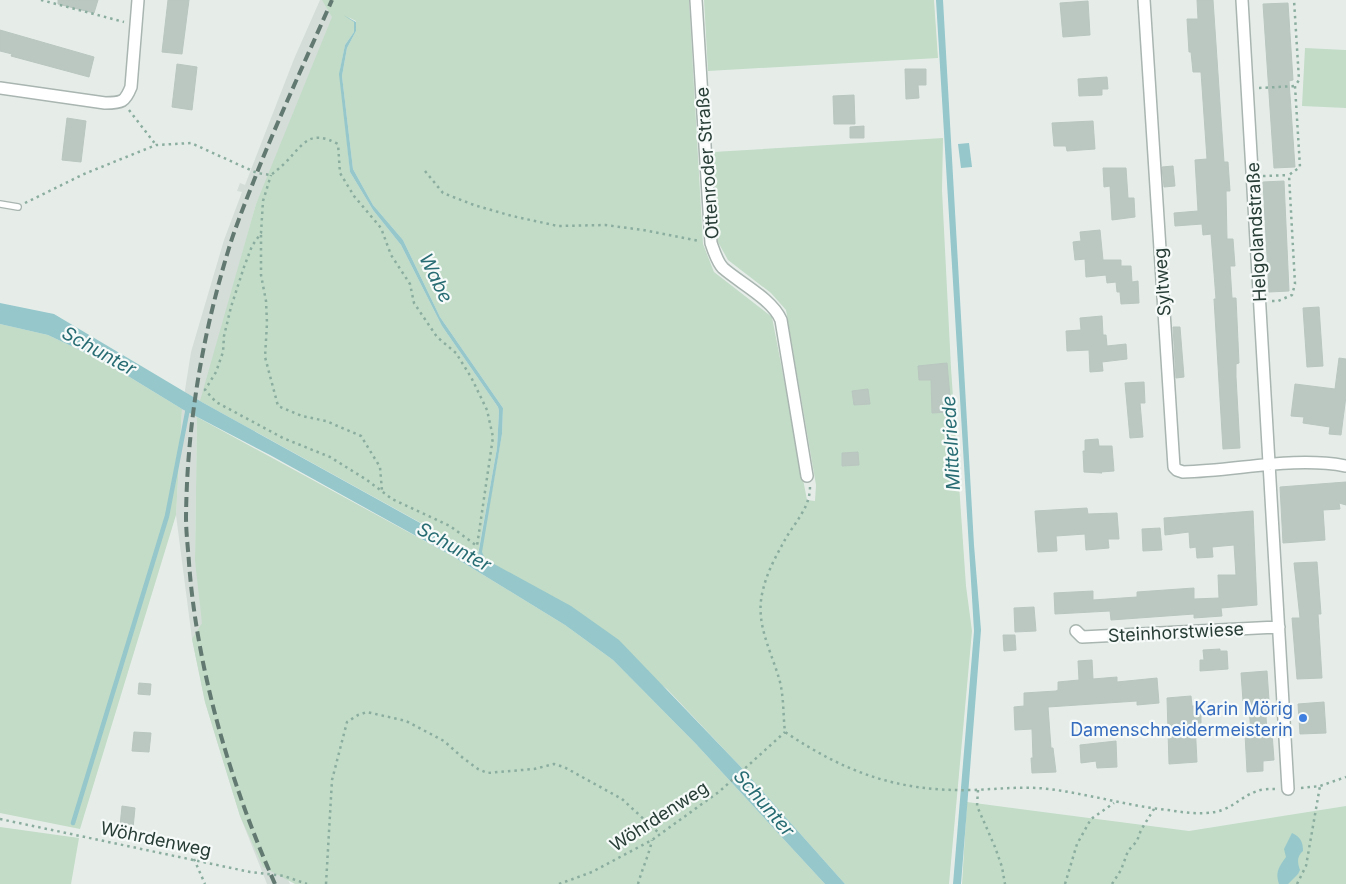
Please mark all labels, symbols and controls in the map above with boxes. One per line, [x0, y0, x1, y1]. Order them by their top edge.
street label: Ottenroder Straße [691, 86, 723, 240]
street label: Helgolandstraße [1242, 162, 1270, 302]
street label: Syltweg [1149, 247, 1175, 317]
water label: Wabe [414, 250, 458, 306]
water label: Schunter [58, 321, 141, 381]
water label: Mittelriede [937, 395, 965, 491]
water label: Schunter [413, 517, 496, 577]
street label: Steinhorstwiese [1107, 618, 1245, 646]
place label: Karin Mörig Damenschneidermeisterin [1070, 698, 1293, 740]
marker: Karin Mörig Damenschneidermeisterin [1297, 712, 1309, 724]
water label: Schunter [729, 765, 800, 842]
street label: Wöhrdenweg [606, 776, 712, 856]
street label: Wöhrdenweg [99, 817, 213, 861]

